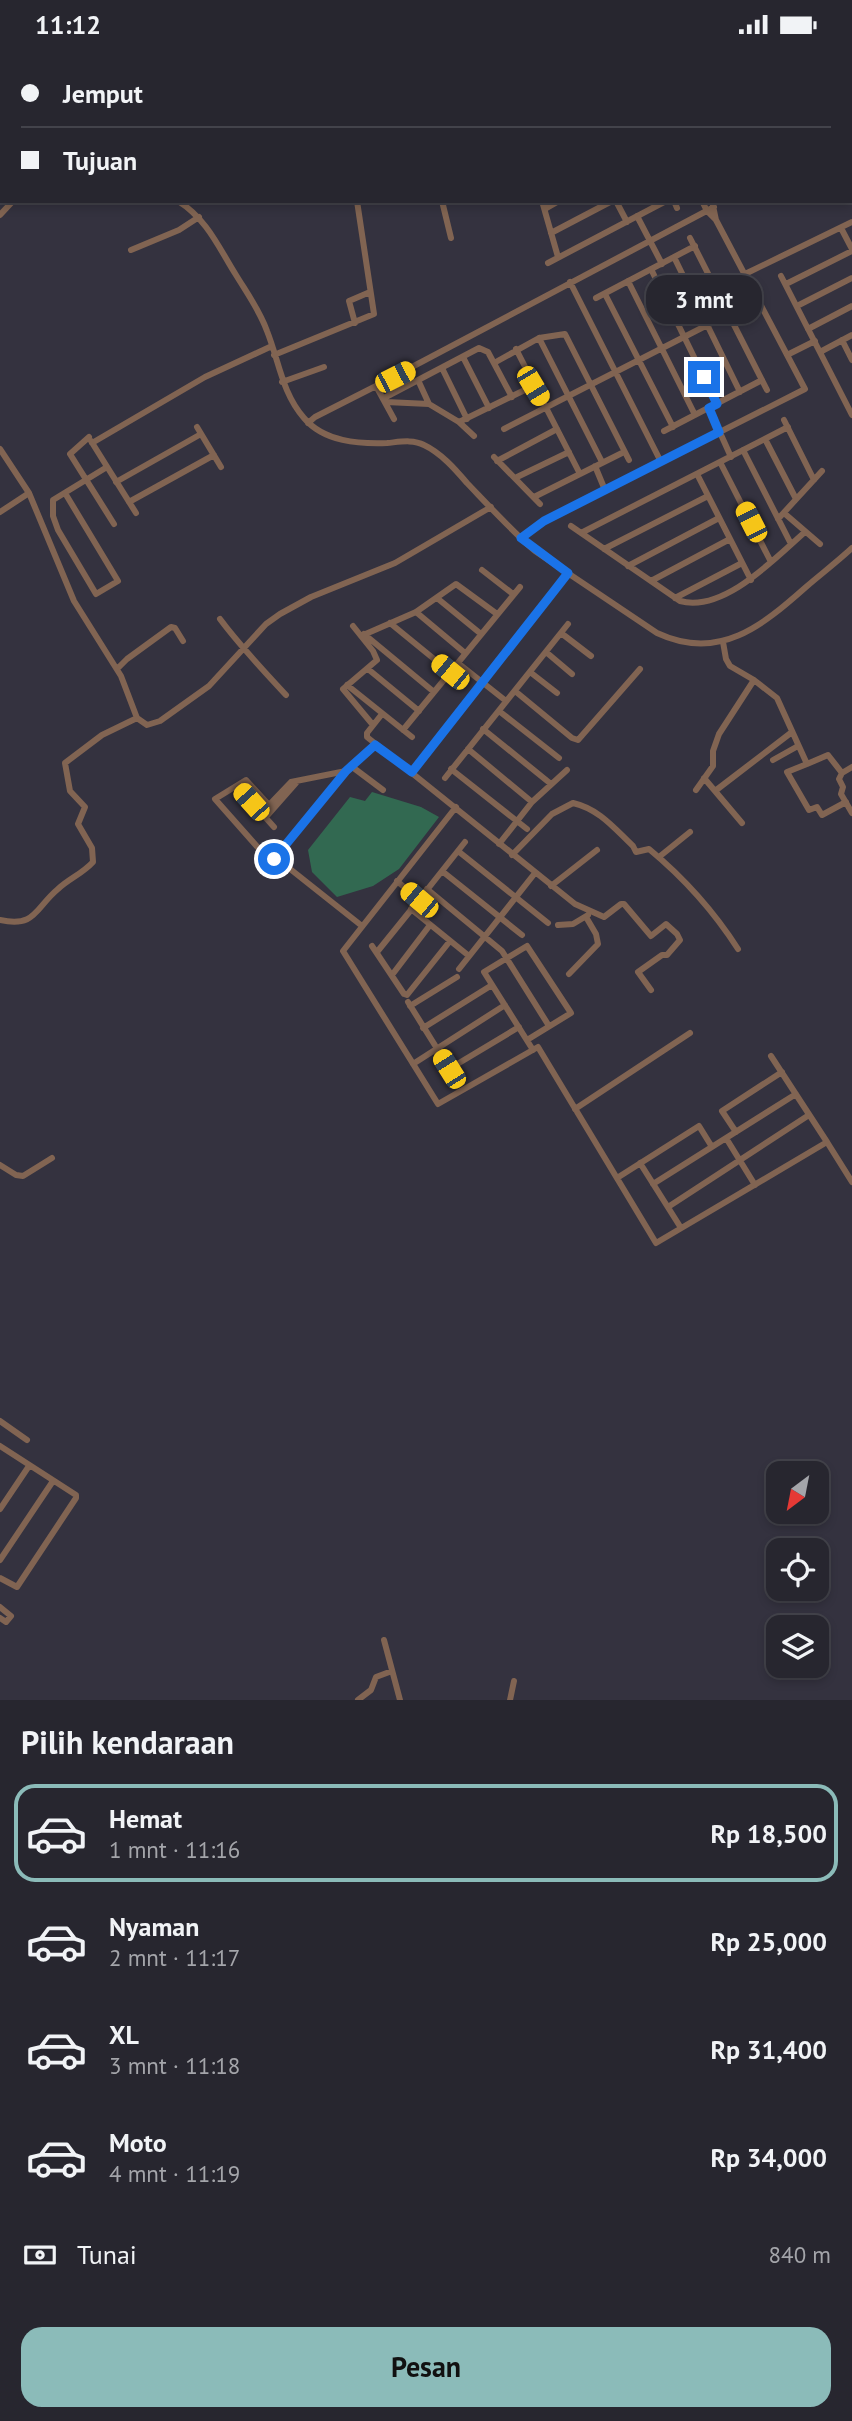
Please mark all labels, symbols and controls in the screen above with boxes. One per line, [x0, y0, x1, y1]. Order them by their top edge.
text: 11:12 [35, 8, 101, 41]
text: Jemput [63, 77, 143, 110]
text: Tujuan [63, 144, 137, 177]
callout: 3 mnt [646, 275, 762, 325]
text: 3 mnt [675, 285, 733, 314]
car [372, 358, 419, 396]
route end [688, 361, 720, 393]
car [514, 363, 553, 409]
car [733, 499, 770, 545]
car [428, 651, 473, 693]
car [230, 779, 273, 825]
route start [258, 843, 290, 875]
car [397, 878, 442, 922]
car [429, 1046, 470, 1092]
north arrow [766, 1461, 830, 1524]
map controls [766, 1461, 829, 1678]
button: locate [766, 1538, 829, 1601]
button: layers [766, 1615, 829, 1678]
text: Pilih kendaraan [21, 1721, 234, 1763]
icon: car [25, 1802, 88, 1865]
text: Hemat [109, 1802, 182, 1835]
text: Rp 18,500 [710, 1817, 827, 1850]
text: 1 mnt · 11:16 [109, 1835, 240, 1864]
icon: car [25, 1910, 88, 1973]
text: Nyaman [109, 1910, 199, 1943]
text: Rp 25,000 [710, 1925, 827, 1958]
text: 2 mnt · 11:17 [109, 1943, 240, 1972]
icon: car [25, 2018, 88, 2081]
text: XL [109, 2018, 139, 2051]
text: Rp 31,400 [710, 2033, 827, 2066]
text: 3 mnt · 11:18 [109, 2051, 240, 2080]
icon: car [25, 2126, 88, 2189]
text: Moto [109, 2126, 167, 2159]
text: Rp 34,000 [710, 2141, 827, 2174]
text: 4 mnt · 11:19 [109, 2159, 240, 2188]
icon: cash [21, 2236, 59, 2274]
text: Tunai [77, 2238, 137, 2271]
text: 840 m [769, 2240, 831, 2269]
button: Pesan [21, 2327, 831, 2407]

